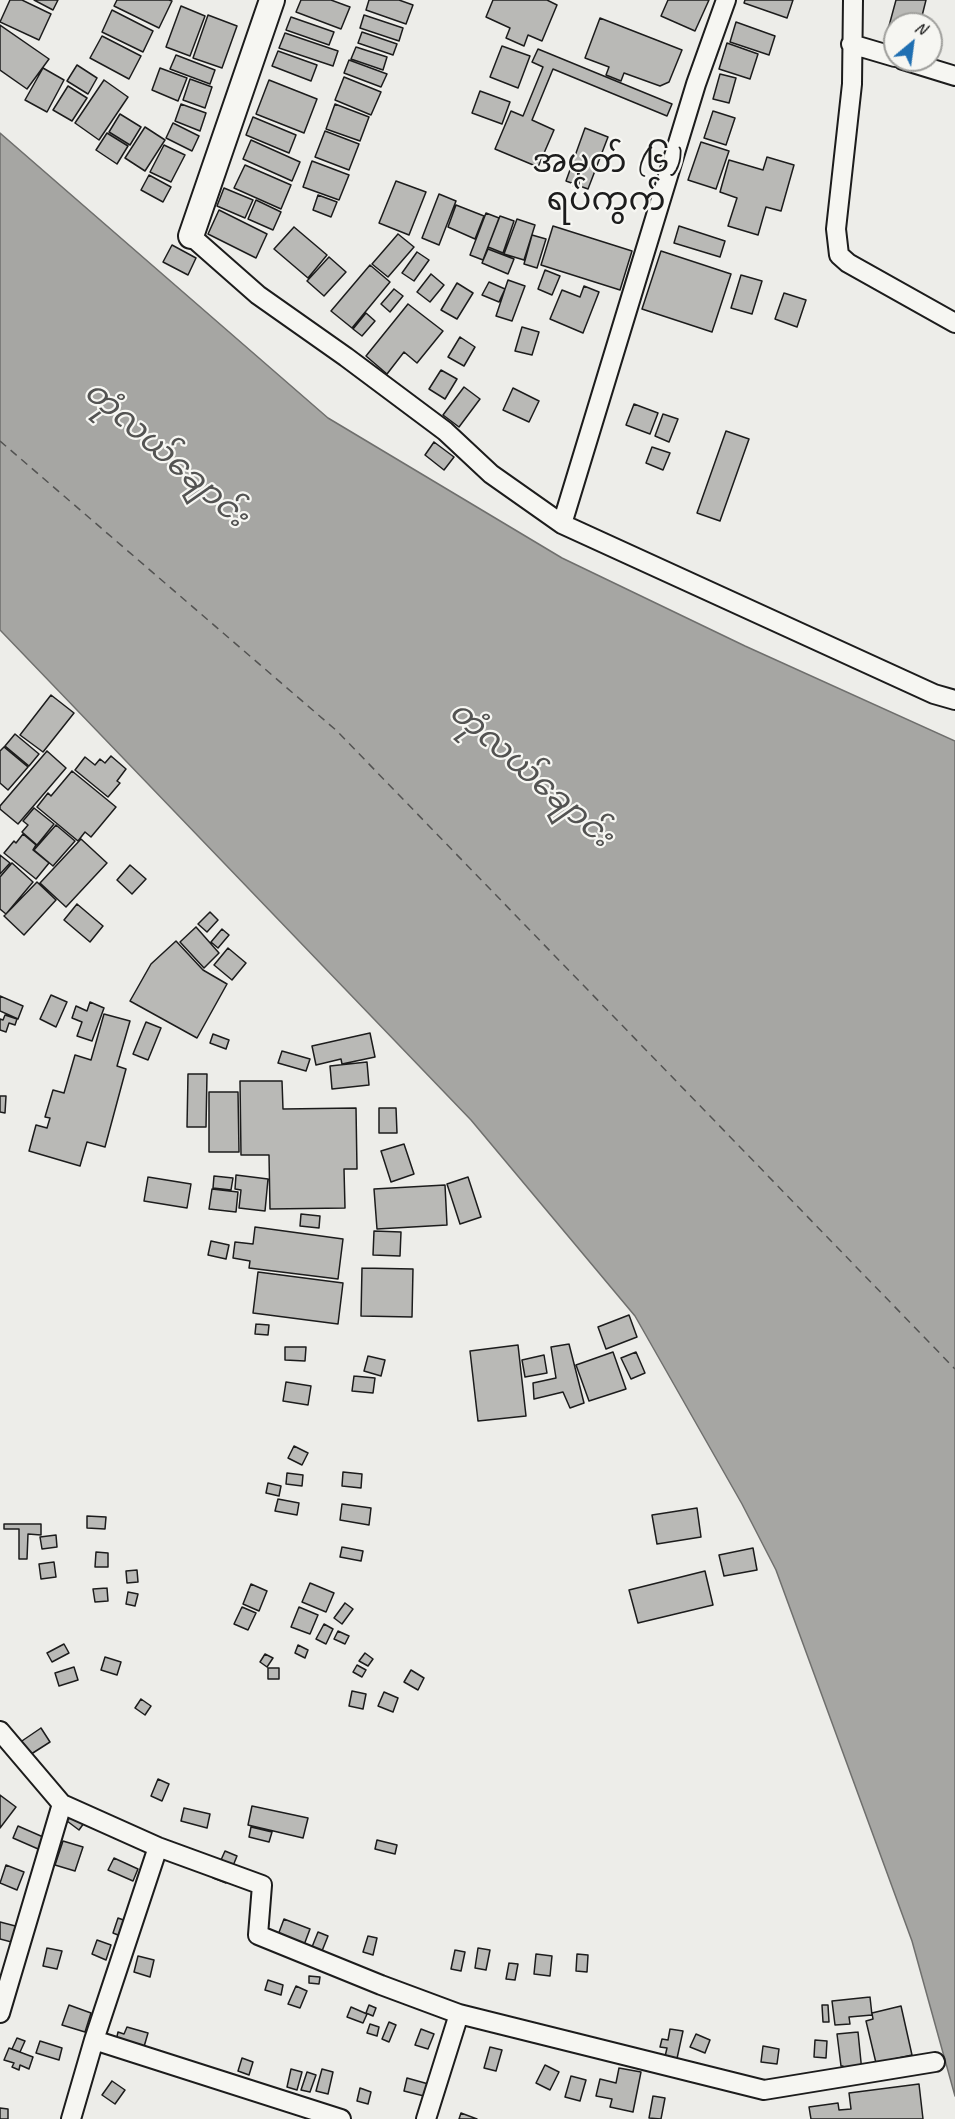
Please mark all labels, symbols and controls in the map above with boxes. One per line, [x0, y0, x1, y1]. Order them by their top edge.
north arrow [883, 12, 943, 72]
text: N [912, 17, 930, 39]
district label: အမှတ် (၆) ရပ်ကွက် [532, 143, 680, 221]
water label: တုံလယ်ချောင်း [75, 374, 255, 536]
water label: တုံလယ်ချောင်း [440, 694, 620, 856]

